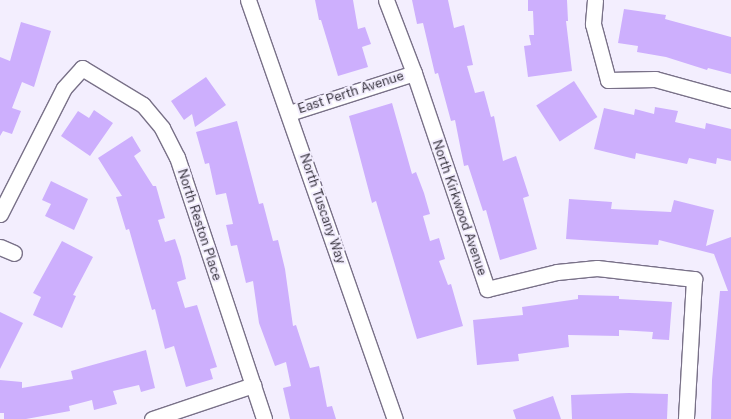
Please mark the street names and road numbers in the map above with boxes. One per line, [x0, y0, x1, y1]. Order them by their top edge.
street label: East Perth Avenue [296, 69, 406, 117]
street label: North Kirkwood Avenue [428, 138, 490, 278]
street label: North Tuscany Way [296, 152, 348, 266]
street label: North Reston Place [174, 167, 224, 283]

